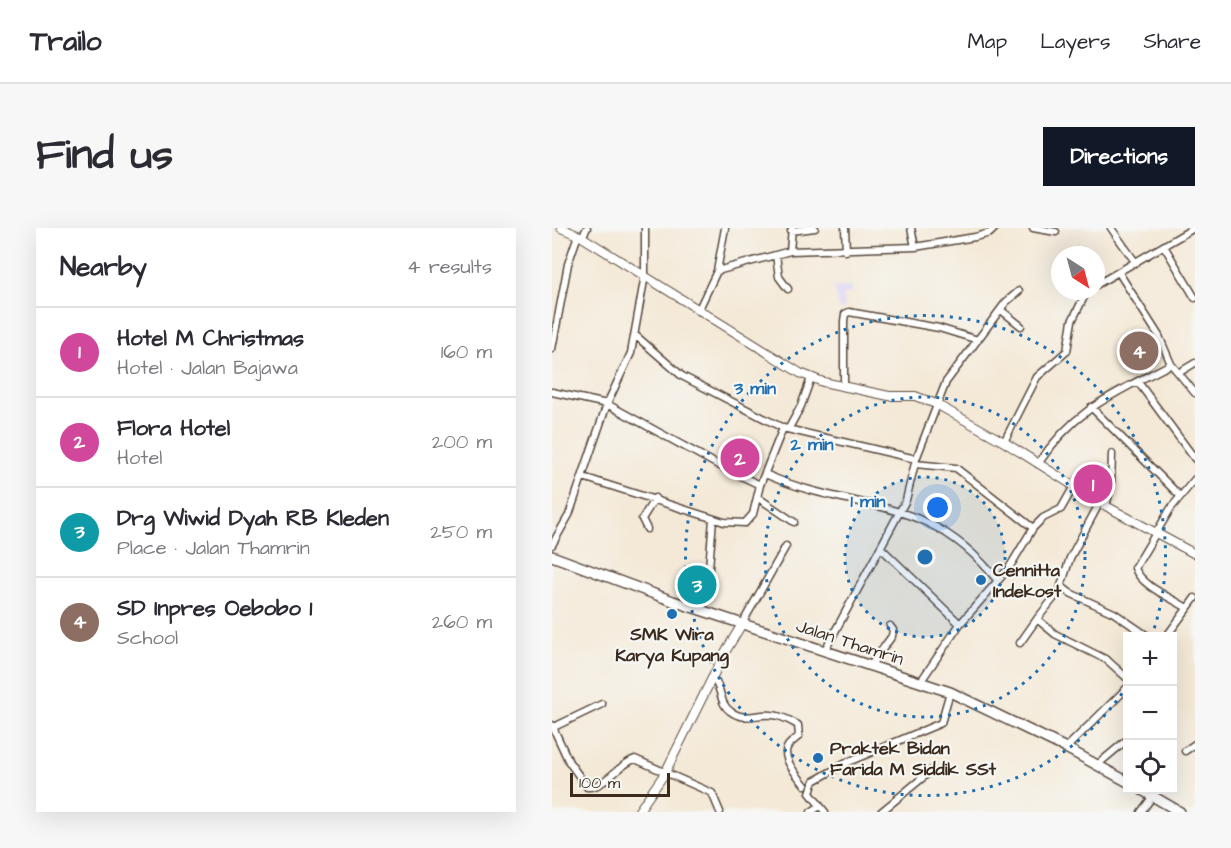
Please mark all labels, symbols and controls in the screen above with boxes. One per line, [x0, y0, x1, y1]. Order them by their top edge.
text: Trailo [30, 22, 102, 61]
text: Map [967, 27, 1007, 56]
text: Layers [1040, 27, 1110, 56]
text: Share [1143, 27, 1201, 56]
text: Find us [36, 127, 173, 185]
button: Directions [1043, 127, 1195, 186]
north arrow [1051, 246, 1105, 300]
text: Nearby [60, 249, 147, 285]
text: 4 results [407, 253, 492, 281]
text: Hotel M Christmas [117, 323, 304, 354]
pin: 4 [1120, 328, 1158, 374]
text: 1 [78, 338, 81, 366]
text: 160 m [441, 338, 492, 366]
text: Hotel · Jalan Bajawa [117, 354, 298, 382]
text: 3 min [733, 376, 776, 401]
text: Flora Hotel [117, 413, 230, 444]
text: 2 [74, 428, 85, 456]
text: 200 m [432, 428, 492, 456]
text: 2 min [789, 432, 834, 457]
pin: 2 [720, 436, 759, 480]
text: Hotel [117, 444, 162, 472]
pin: 1 [1074, 462, 1112, 506]
text: 1 min [850, 489, 886, 514]
your location [923, 493, 952, 522]
text: Drg Wiwid Dyah RB Kleden [117, 503, 389, 534]
text: 3 [74, 518, 85, 546]
text: 250 m [430, 518, 492, 546]
text: Place · Jalan Thamrin [117, 534, 310, 562]
centre of rings [915, 547, 935, 567]
place label: Cennitta Indekost [993, 558, 1062, 604]
pin: 3 [678, 562, 716, 608]
marker: Cennitta Indekost [974, 573, 988, 587]
text: SD Inpres Oebobo 1 [117, 593, 312, 624]
marker: SMK Wira Karya Kupang [665, 607, 679, 621]
text: 4 [73, 608, 86, 636]
text: 260 m [432, 608, 492, 636]
street label: Jalan Thamrin [793, 613, 907, 672]
place label: SMK Wira Karya Kupang [615, 622, 730, 669]
text: School [117, 624, 178, 652]
map controls [1123, 632, 1177, 794]
button: + [1123, 632, 1177, 686]
button: − [1123, 686, 1177, 740]
place label: Praktek Bidan Farida M Siddik SSt [830, 736, 997, 782]
button: locate [1123, 740, 1177, 794]
marker: Praktek Bidan Farida M Siddik SSt [811, 751, 825, 765]
scale bar [570, 770, 670, 798]
text: 100 m [579, 772, 620, 794]

